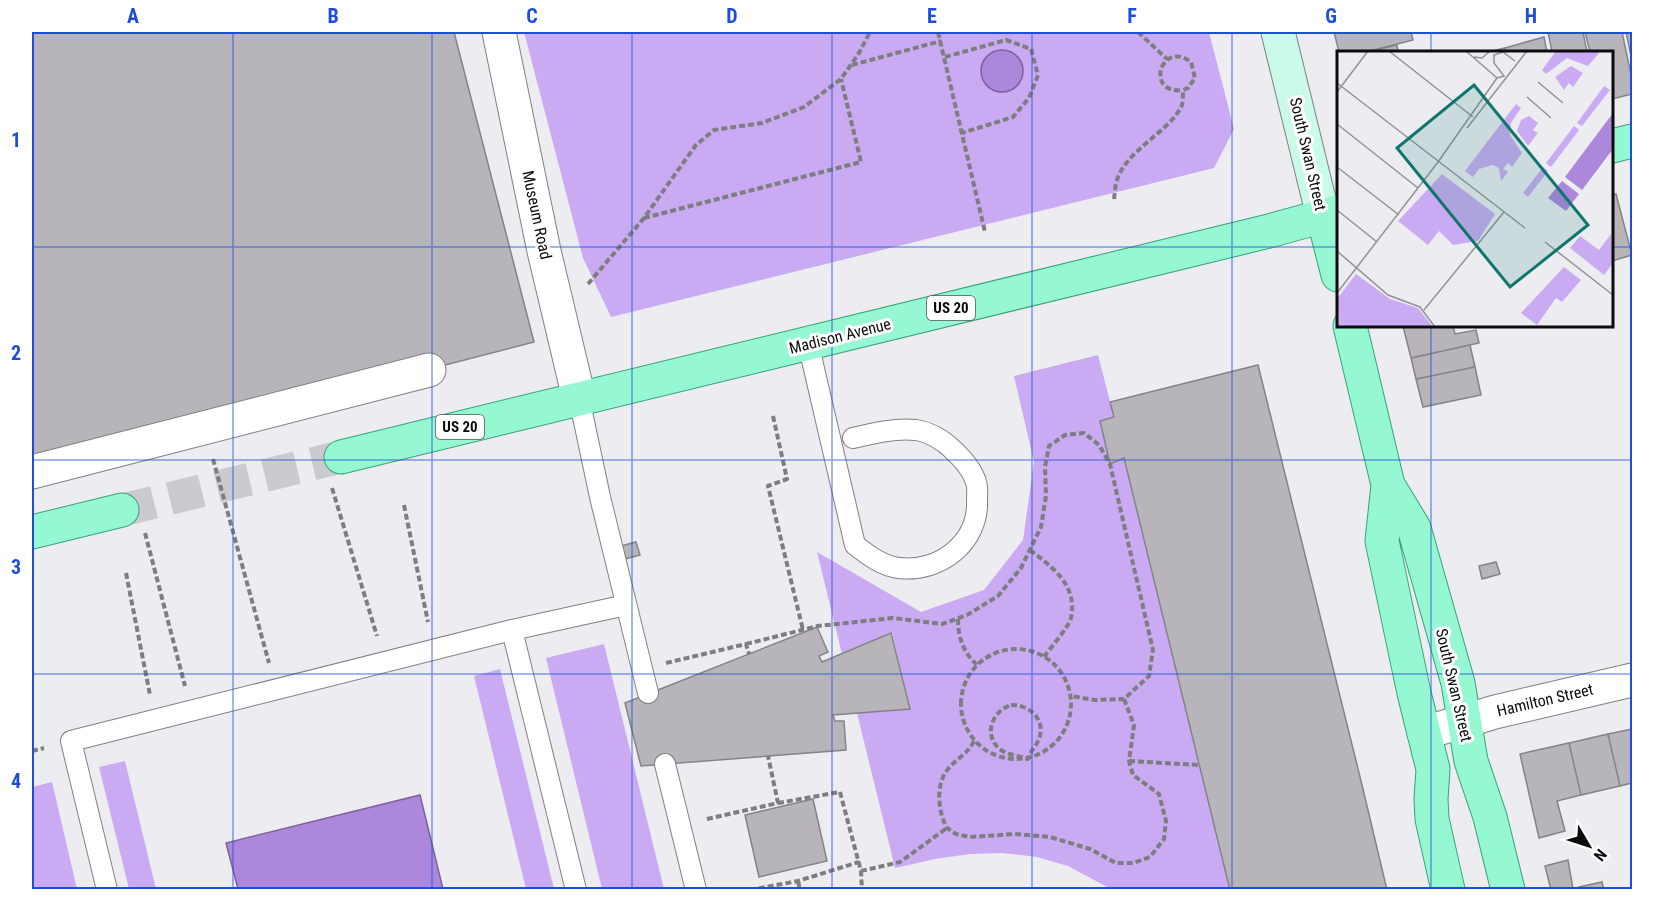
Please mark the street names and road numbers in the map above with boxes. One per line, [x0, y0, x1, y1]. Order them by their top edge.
street label: South Swan Street [1286, 96, 1330, 213]
street label: Museum Road [518, 169, 556, 261]
road number: US 20 [927, 296, 975, 320]
street label: Madison Avenue [787, 314, 893, 358]
road number: US 20 [436, 415, 484, 439]
street label: South Swan Street [1432, 627, 1476, 744]
street label: Hamilton Street [1495, 680, 1595, 720]

